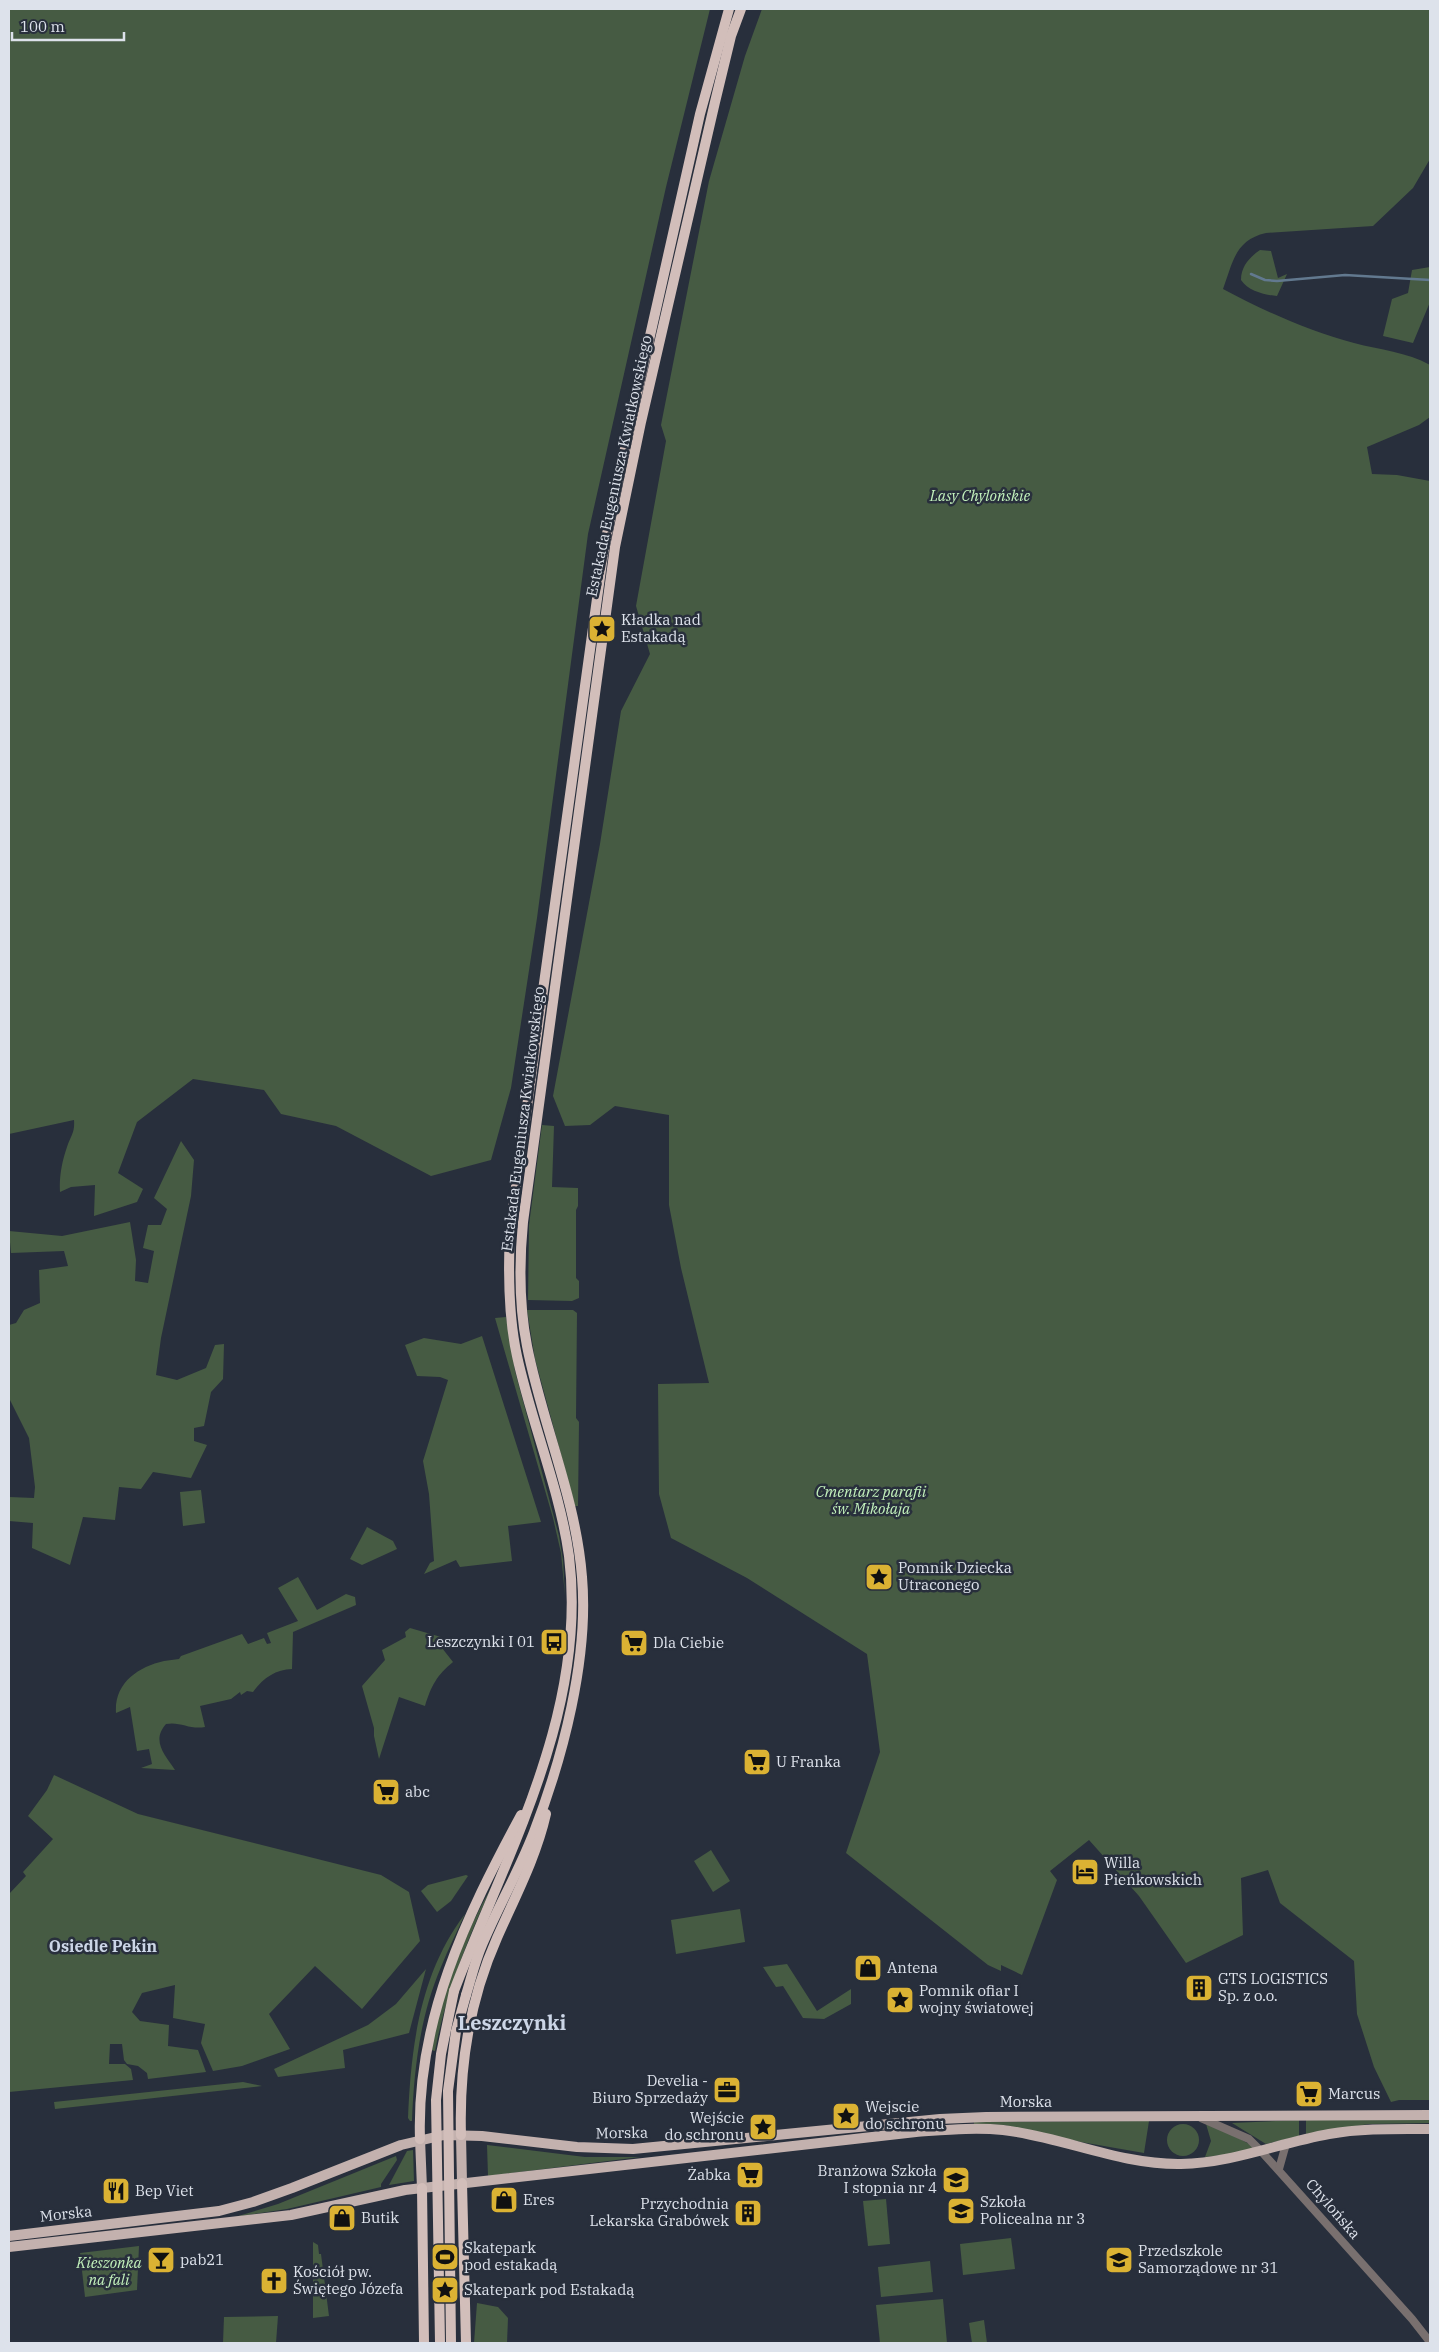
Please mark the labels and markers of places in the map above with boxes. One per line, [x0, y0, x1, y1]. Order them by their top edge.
place label: Kładka nad Estakadą [621, 610, 701, 646]
place icon: Kładka nad Estakadą [587, 614, 617, 644]
place label: Pomnik Dziecka Utraconego [898, 1558, 1012, 1594]
place icon: Pomnik Dziecka Utraconego [864, 1562, 894, 1592]
bus stop icon: Leszczynki I 01 [539, 1627, 569, 1657]
supermarket icon: Dla Ciebie [619, 1628, 649, 1658]
place label: Leszczynki I 01 [427, 1632, 535, 1651]
place label: Dla Ciebie [653, 1633, 724, 1652]
supermarket icon: U Franka [742, 1747, 772, 1777]
place label: U Franka [776, 1752, 841, 1771]
supermarket icon: abc [371, 1777, 401, 1807]
place label: abc [405, 1782, 430, 1801]
place label: Willa Pieńkowskich [1104, 1853, 1202, 1889]
hotel icon: Willa Pieńkowskich [1070, 1857, 1100, 1887]
shop icon: Antena [853, 1953, 883, 1983]
place label: Antena [887, 1958, 938, 1977]
place label: GTS LOGISTICS Sp. z o.o. [1218, 1969, 1328, 2005]
building icon: GTS LOGISTICS Sp. z o.o. [1184, 1973, 1214, 2003]
place label: Pomnik ofiar I wojny światowej [919, 1981, 1034, 2017]
place icon: Pomnik ofiar I wojny światowej [885, 1985, 915, 2015]
place label: Develia - Biuro Sprzedaży [592, 2071, 708, 2107]
office icon: Develia - Biuro Sprzedaży [712, 2075, 742, 2105]
supermarket icon: Marcus [1294, 2079, 1324, 2109]
place label: Marcus [1328, 2084, 1380, 2103]
place label: Wejscie do schronu [865, 2097, 944, 2133]
place icon: Wejscie do schronu [831, 2101, 861, 2131]
place label: Wejście do schronu [665, 2108, 744, 2144]
place icon: Wejście do schronu [748, 2112, 778, 2142]
supermarket icon: Żabka [735, 2160, 765, 2190]
place label: Branżowa Szkoła I stopnia nr 4 [817, 2161, 937, 2197]
place label: Żabka [687, 2165, 731, 2184]
school or university icon: Branżowa Szkoła I stopnia nr 4 [941, 2165, 971, 2195]
restaurant icon: Bep Viet [101, 2176, 131, 2206]
place label: Bep Viet [135, 2181, 194, 2200]
shop icon: Eres [489, 2185, 519, 2215]
place label: Eres [523, 2190, 555, 2209]
place label: Szkoła Policealna nr 3 [980, 2192, 1085, 2228]
place label: Przychodnia Lekarska Grabówek [589, 2194, 729, 2230]
school or university icon: Szkoła Policealna nr 3 [946, 2196, 976, 2226]
building icon: Przychodnia Lekarska Grabówek [733, 2198, 763, 2228]
shop icon: Butik [327, 2203, 357, 2233]
place label: Butik [361, 2208, 399, 2227]
place label: Skatepark pod estakadą [464, 2238, 558, 2274]
place label: Przedszkole Samorządowe nr 31 [1138, 2241, 1278, 2277]
sports icon: Skatepark pod estakadą [430, 2242, 460, 2272]
bar icon: pab21 [146, 2245, 176, 2275]
school or university icon: Przedszkole Samorządowe nr 31 [1104, 2245, 1134, 2275]
place label: pab21 [180, 2250, 224, 2269]
place label: Kościół pw. Świętego Józefa [293, 2262, 403, 2298]
church icon: Kościół pw. Świętego Józefa [259, 2266, 289, 2296]
place icon: Skatepark pod Estakadą [430, 2275, 460, 2305]
place label: Skatepark pod Estakadą [464, 2280, 635, 2299]

